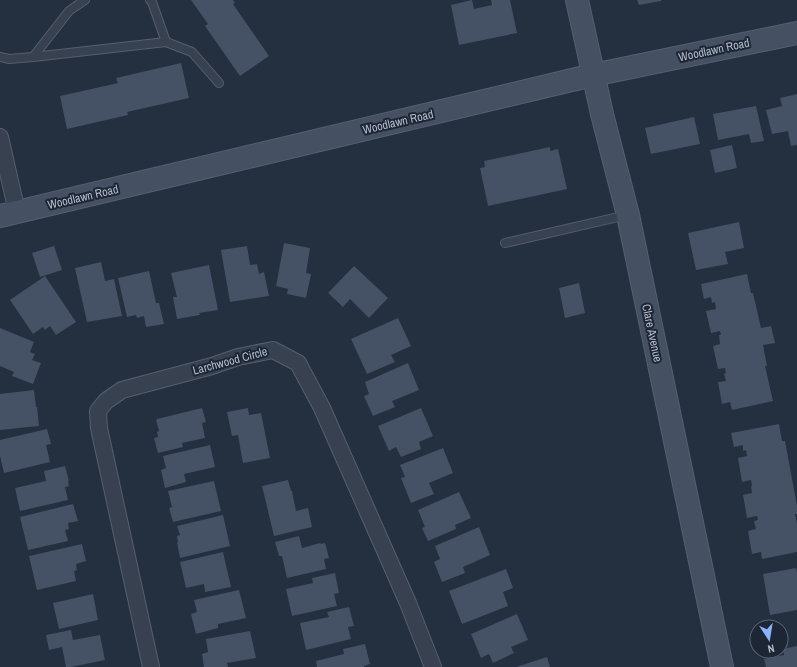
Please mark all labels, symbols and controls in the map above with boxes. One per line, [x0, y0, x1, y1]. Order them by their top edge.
street label: Woodlawn Road [677, 35, 751, 65]
street label: Woodlawn Road [361, 106, 435, 138]
street label: Woodlawn Road [46, 181, 120, 213]
street label: Clare Avenue [638, 303, 666, 363]
street label: Larchwood Circle [191, 343, 269, 379]
north arrow [749, 619, 789, 659]
text: N [766, 641, 776, 656]

